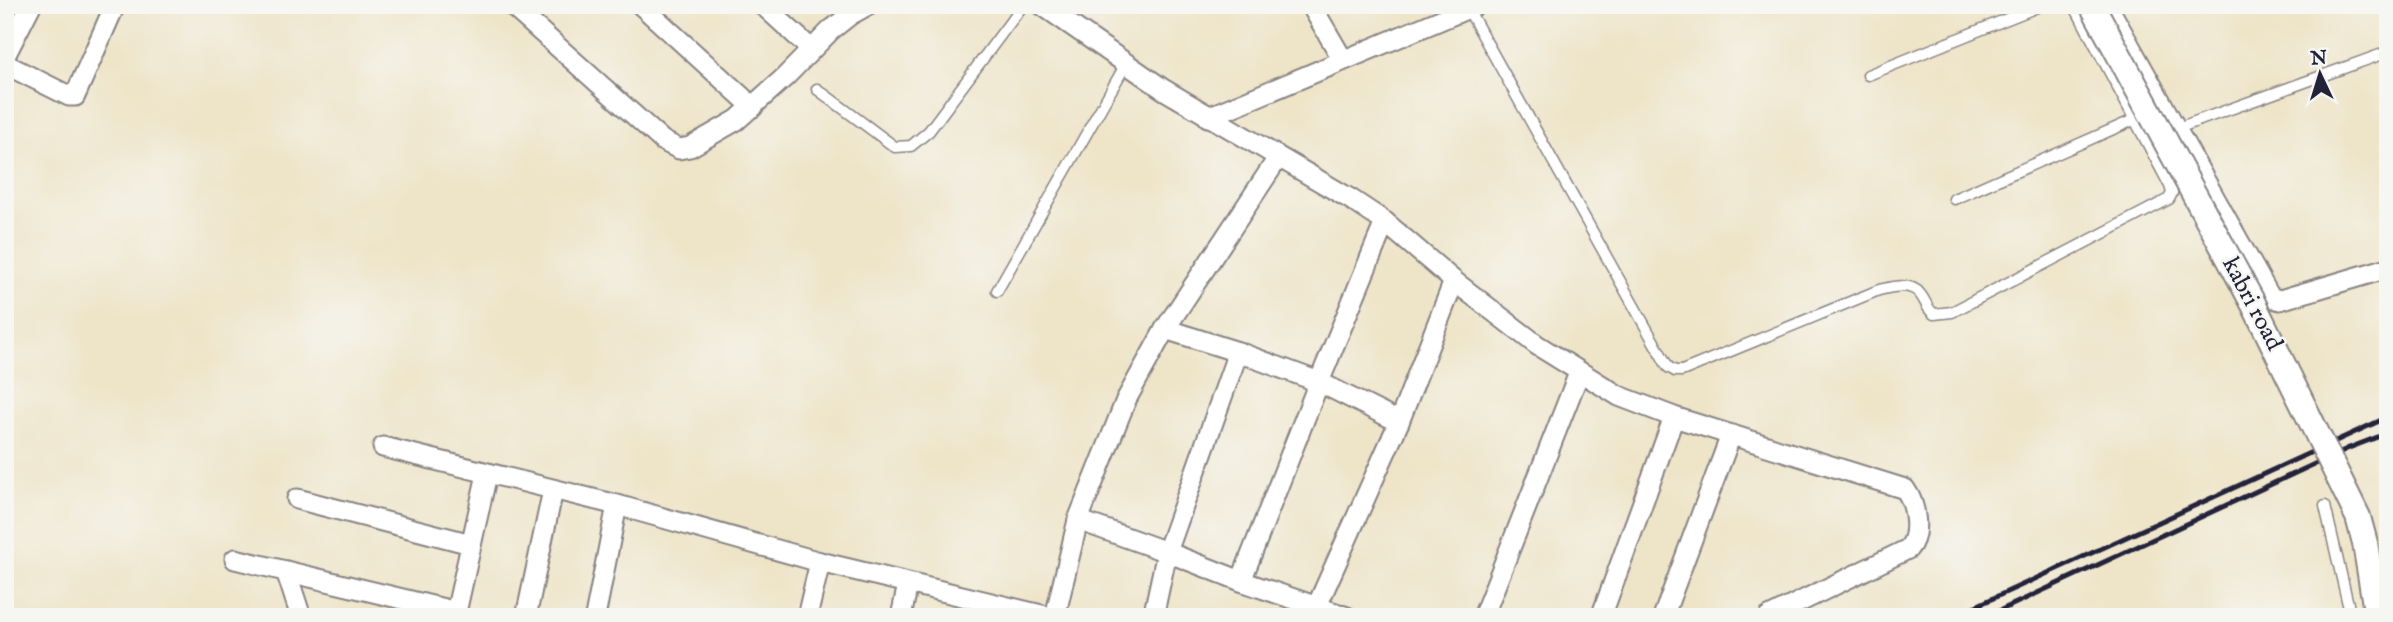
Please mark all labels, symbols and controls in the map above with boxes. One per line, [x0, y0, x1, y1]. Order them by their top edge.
north arrow [2284, 38, 2354, 108]
text: N [2309, 46, 2329, 72]
street label: kabri road [2215, 252, 2290, 356]

